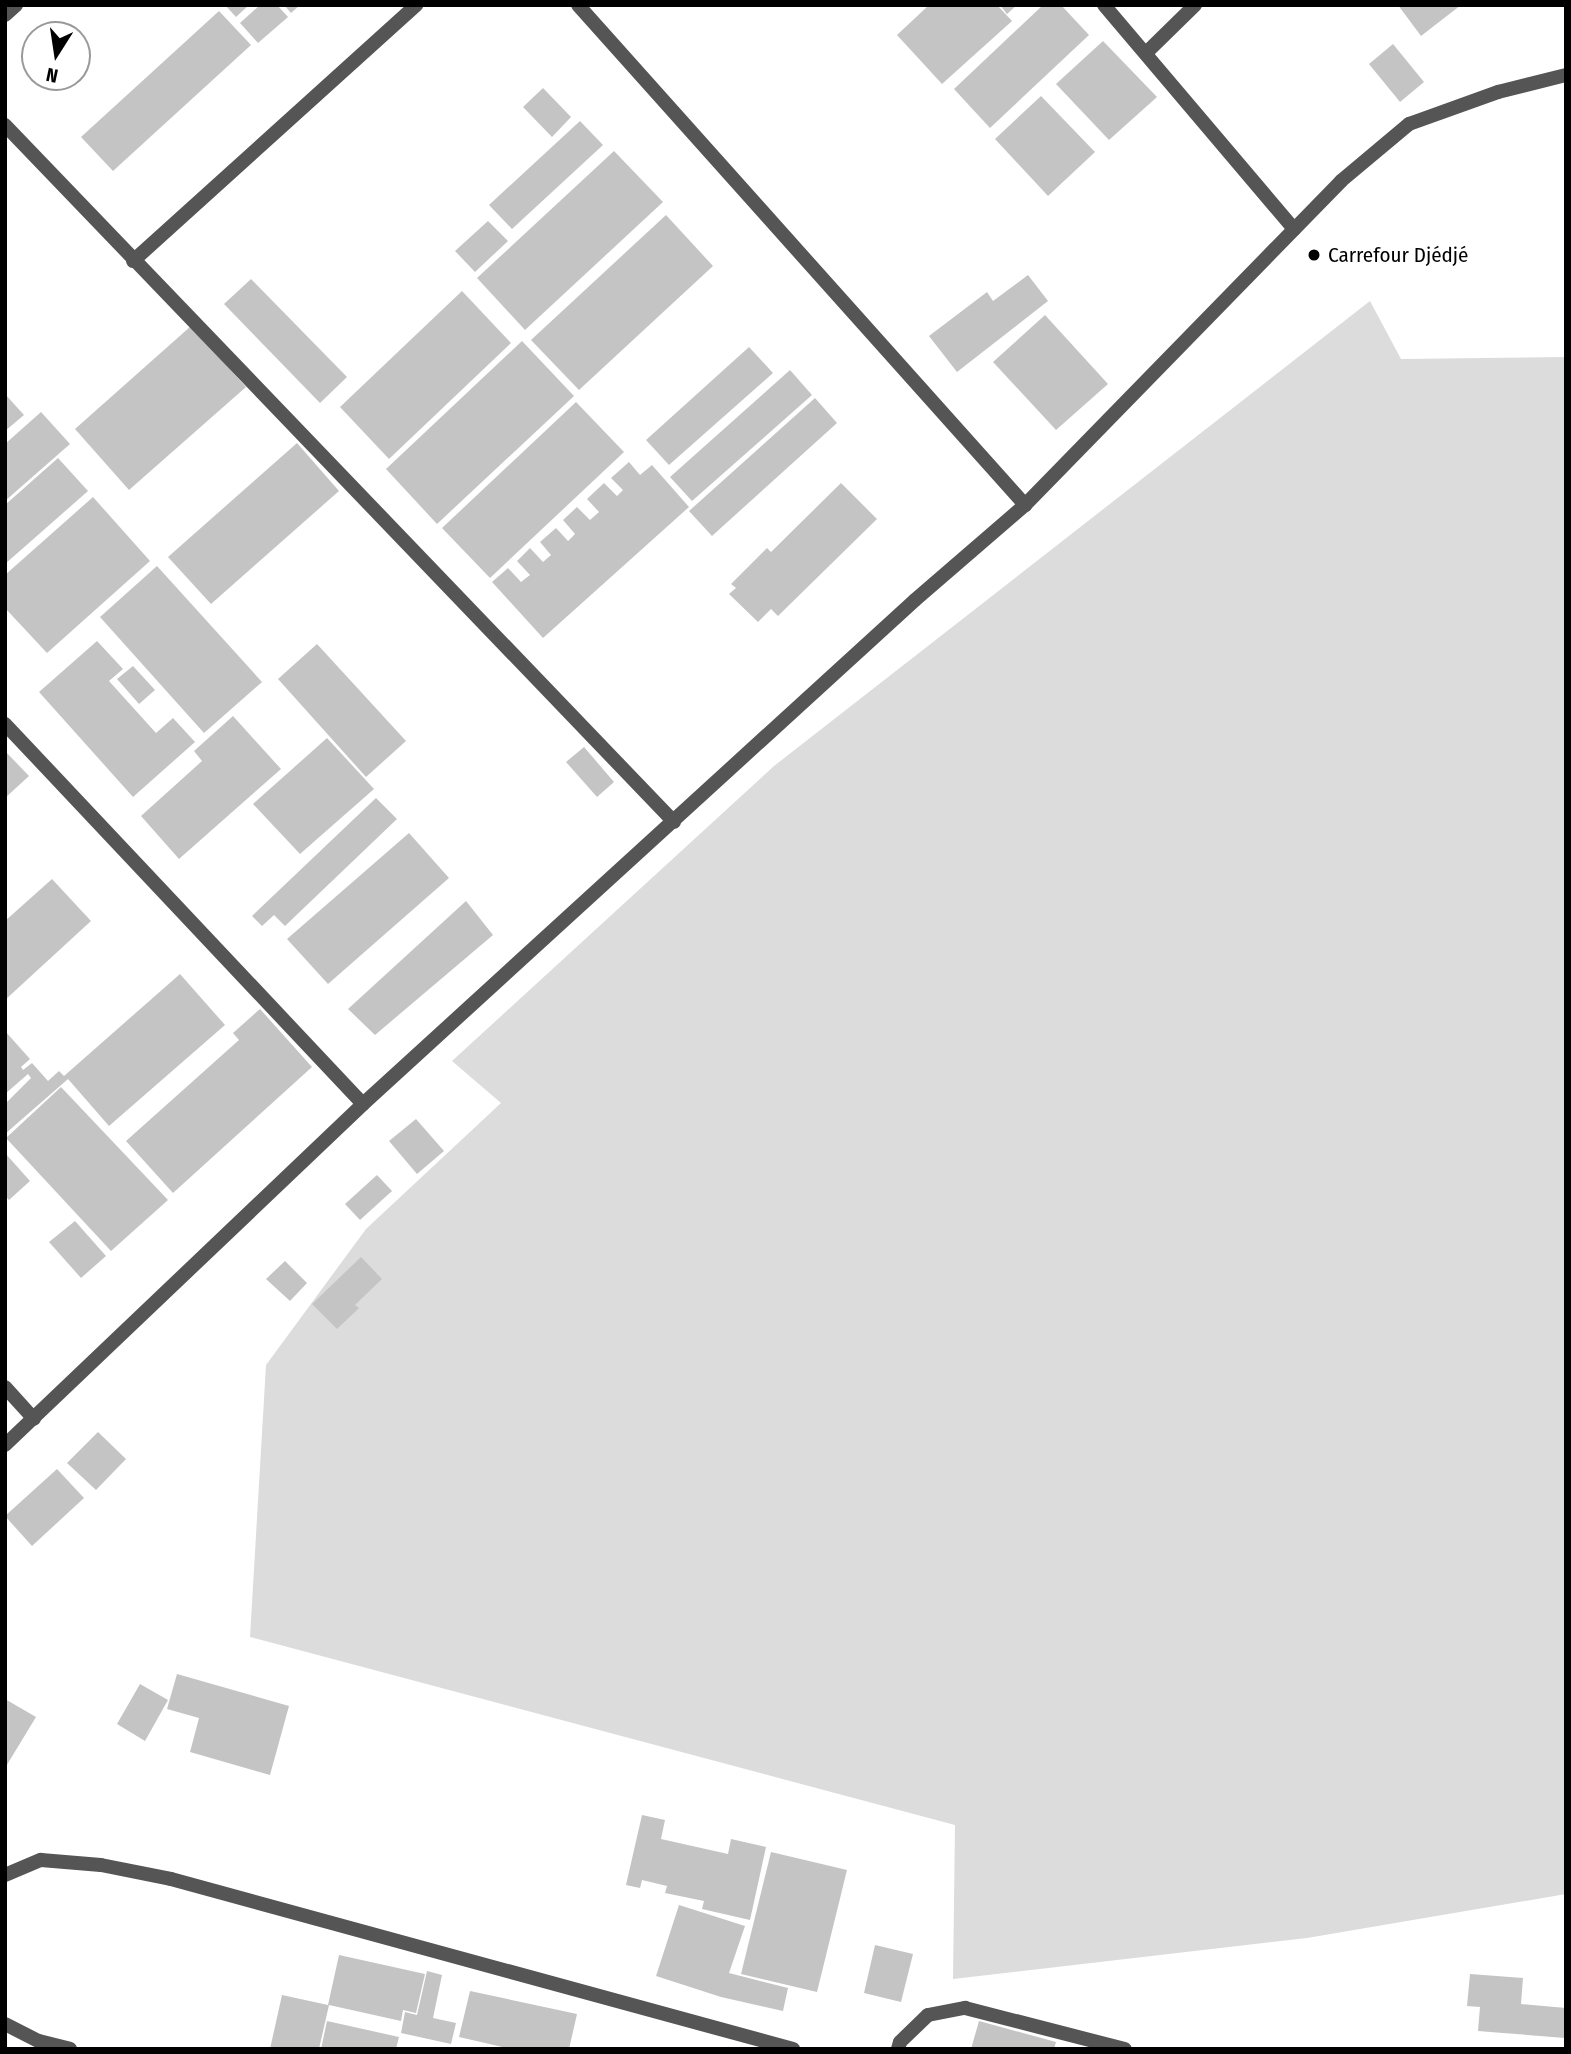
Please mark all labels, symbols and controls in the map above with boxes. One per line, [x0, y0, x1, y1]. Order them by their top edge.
north arrow [21, 21, 91, 91]
text: N [44, 63, 60, 88]
place label: Carrefour Djédjé [1328, 242, 1468, 268]
marker: Carrefour Djédjé [1306, 247, 1322, 263]

